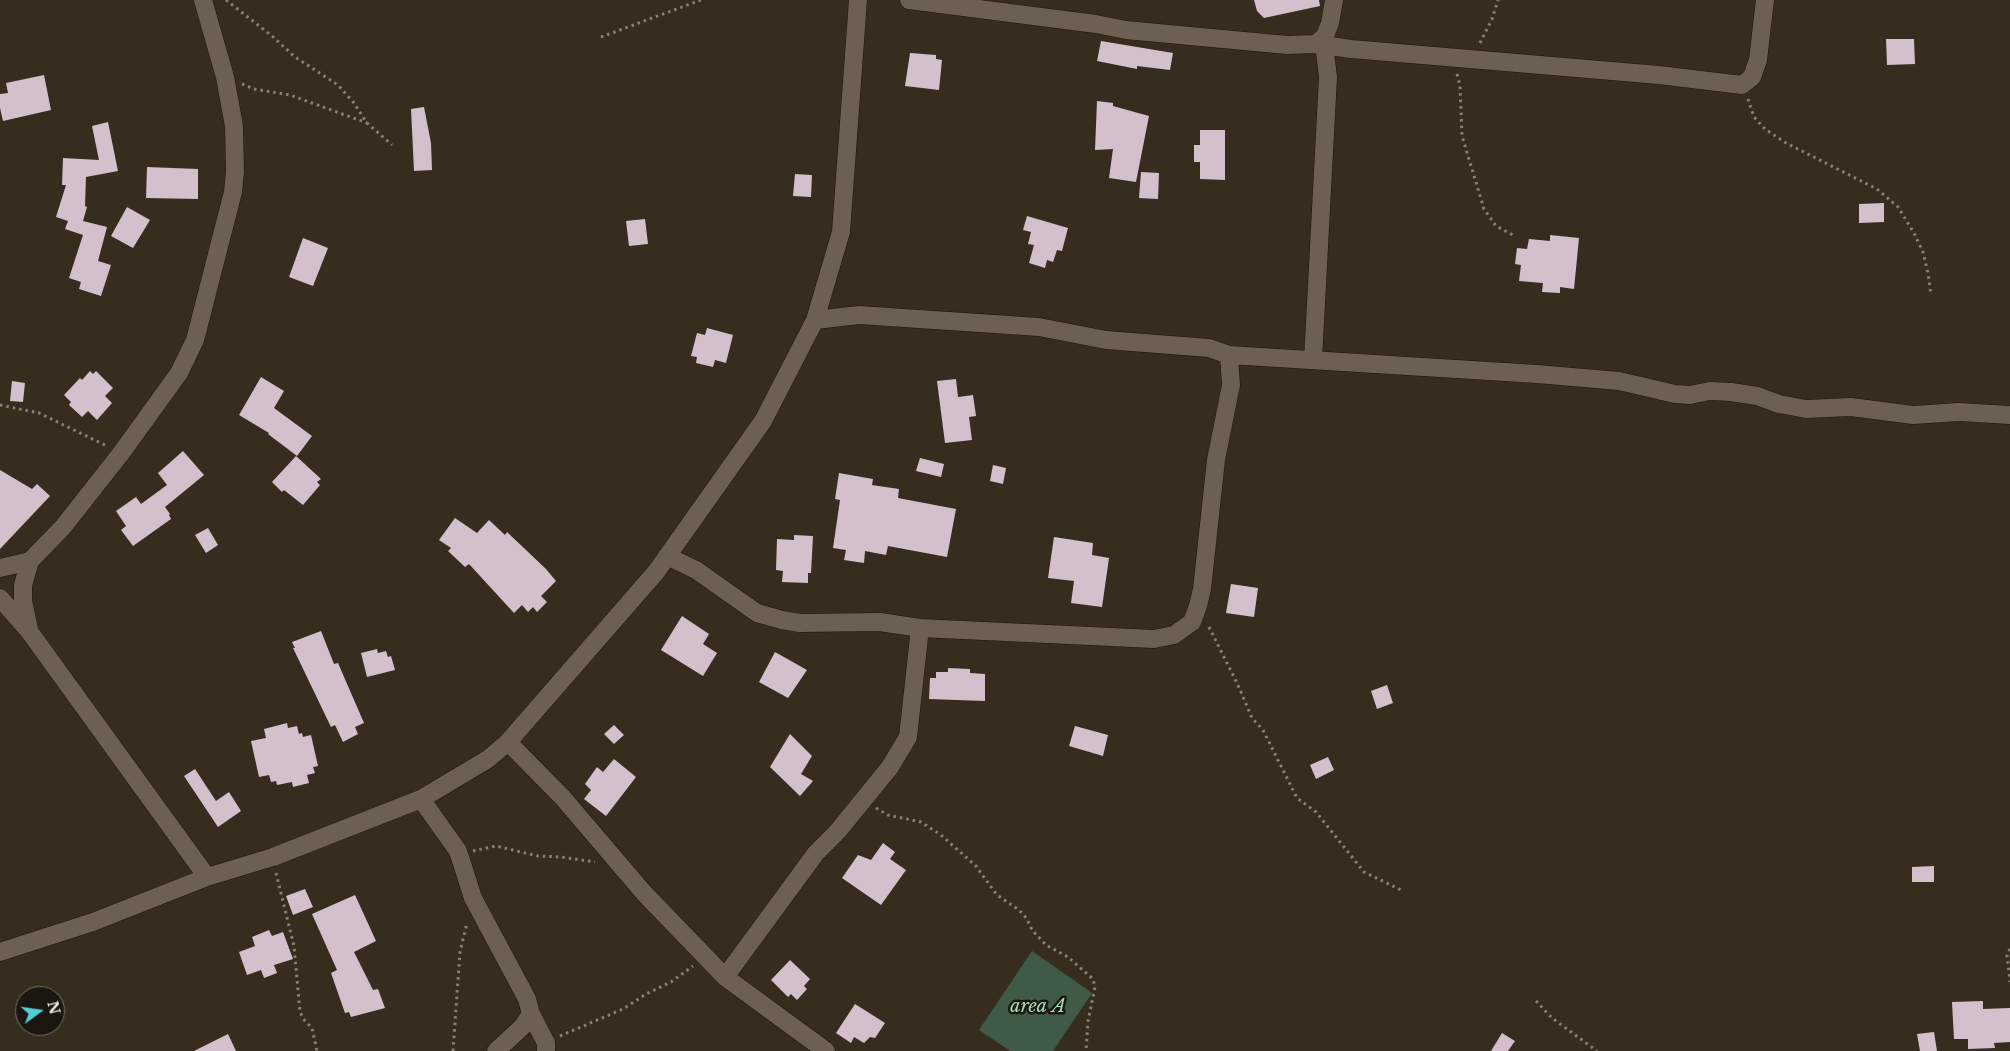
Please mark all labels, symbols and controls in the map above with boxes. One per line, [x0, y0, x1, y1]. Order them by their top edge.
north arrow [15, 986, 65, 1036]
park label: area A [1010, 996, 1066, 1018]
text: N [43, 999, 64, 1016]

